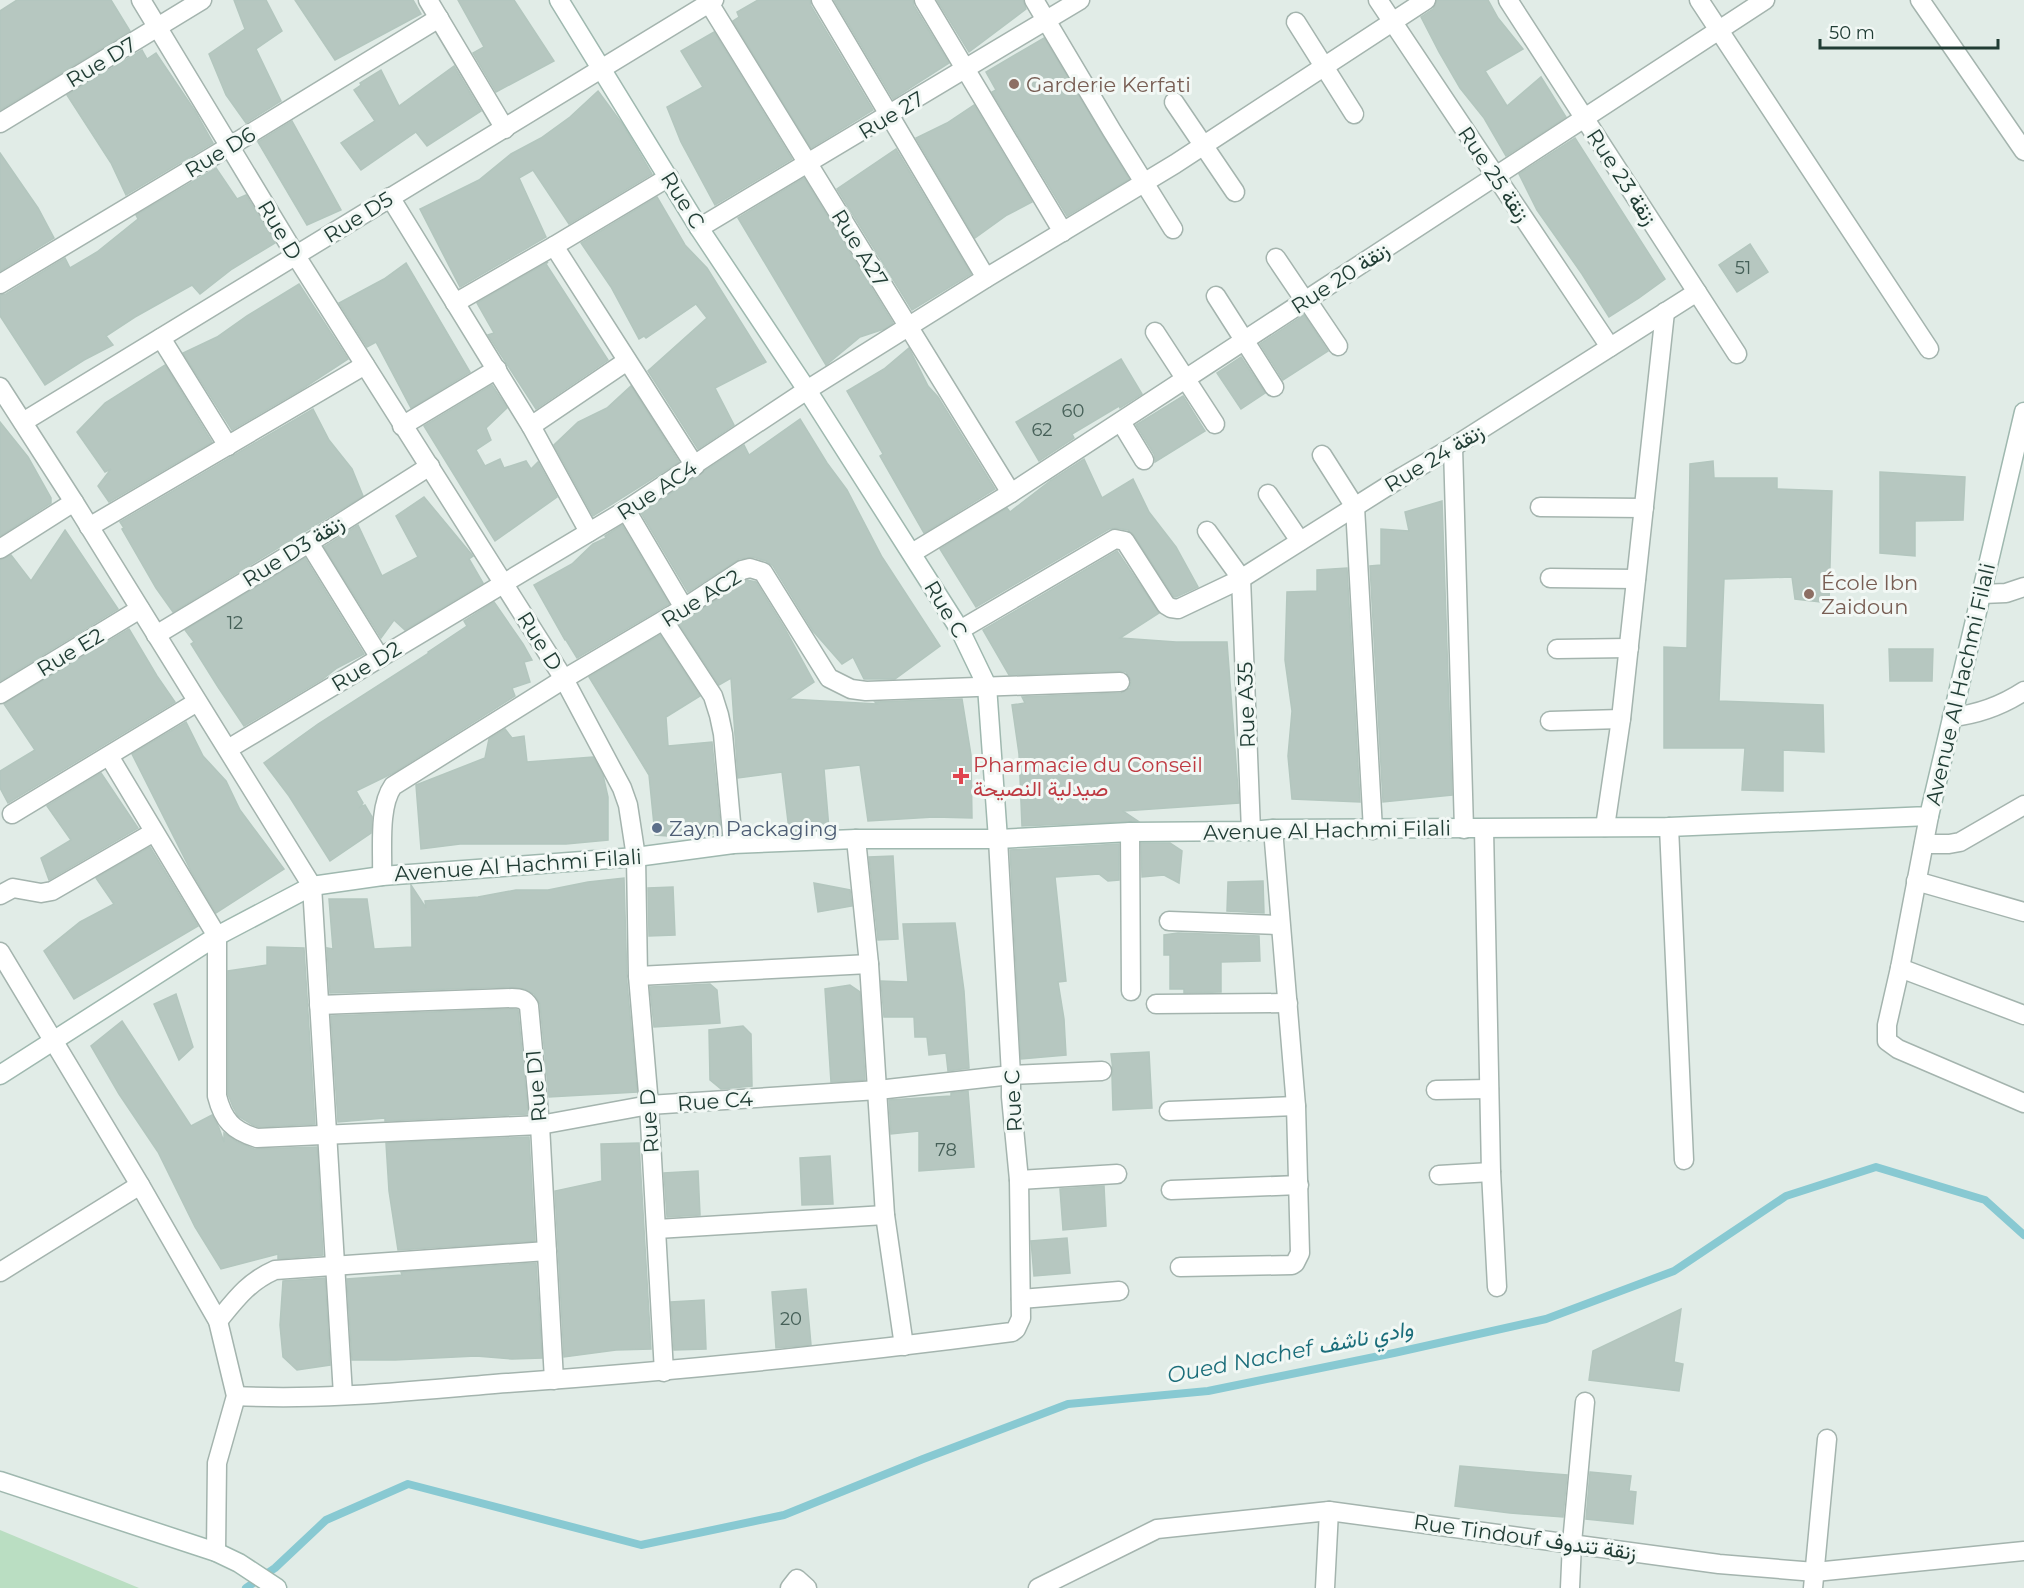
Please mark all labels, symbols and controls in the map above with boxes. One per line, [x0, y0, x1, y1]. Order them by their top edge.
scale bar [1820, 12, 1998, 50]
text: 50 m [1829, 22, 1875, 44]
street label: Rue D7 [61, 31, 141, 93]
place label: Garderie Kerfati [1026, 72, 1191, 97]
marker: Garderie Kerfati [1007, 77, 1021, 91]
street label: Rue 27 [854, 86, 928, 144]
street label: Rue D6 [180, 121, 260, 183]
street label: Rue 25 زنقة [1452, 121, 1535, 227]
street label: Rue 23 زنقة [1581, 124, 1662, 230]
street label: Rue C [656, 167, 710, 233]
street label: Rue D5 [319, 186, 397, 248]
street label: Rue D [253, 196, 307, 264]
street label: Rue A27 [826, 205, 894, 291]
street label: Rue 20 زنقة [1286, 237, 1394, 320]
house number: 51 [1735, 257, 1751, 279]
house number: 60 [1062, 400, 1084, 422]
house number: 62 [1031, 419, 1053, 441]
street label: Rue 24 زنقة [1380, 419, 1489, 498]
street label: Rue AC4 [612, 455, 702, 525]
street label: Rue D3 زنقة [238, 510, 349, 593]
street label: Avenue Al Hachmi Filali [1920, 560, 2000, 808]
street label: Rue AC2 [657, 564, 745, 632]
place label: École Ibn Zaidoun [1821, 570, 1918, 619]
street label: Rue C [919, 576, 973, 642]
marker: École Ibn Zaidoun [1802, 587, 1816, 601]
street label: Rue D [512, 607, 568, 675]
house number: 12 [227, 612, 243, 634]
street label: Rue E2 [32, 622, 108, 682]
street label: Rue D2 [327, 636, 405, 696]
street label: Rue A35 [1232, 661, 1260, 749]
place label: Pharmacie du Conseil صيدلية النصيحة [973, 752, 1203, 801]
marker: Pharmacie du Conseil صيدلية النصيحة [954, 769, 968, 783]
street label: Avenue Al Hachmi Filali [1203, 815, 1451, 845]
place label: Zayn Packaging [669, 816, 838, 841]
marker: Zayn Packaging [650, 821, 664, 835]
street label: Avenue Al Hachmi Filali [393, 844, 643, 886]
street label: Rue D1 [520, 1049, 552, 1123]
street label: Rue C [999, 1069, 1027, 1133]
street label: Rue C4 [676, 1086, 754, 1116]
street label: Rue D [634, 1088, 664, 1154]
house number: 78 [935, 1139, 957, 1161]
house number: 20 [780, 1308, 802, 1330]
water label: Oued Nachef وادي ناشف [1165, 1315, 1416, 1393]
street label: Rue Tindouf زنقة تندوف [1412, 1509, 1638, 1566]

